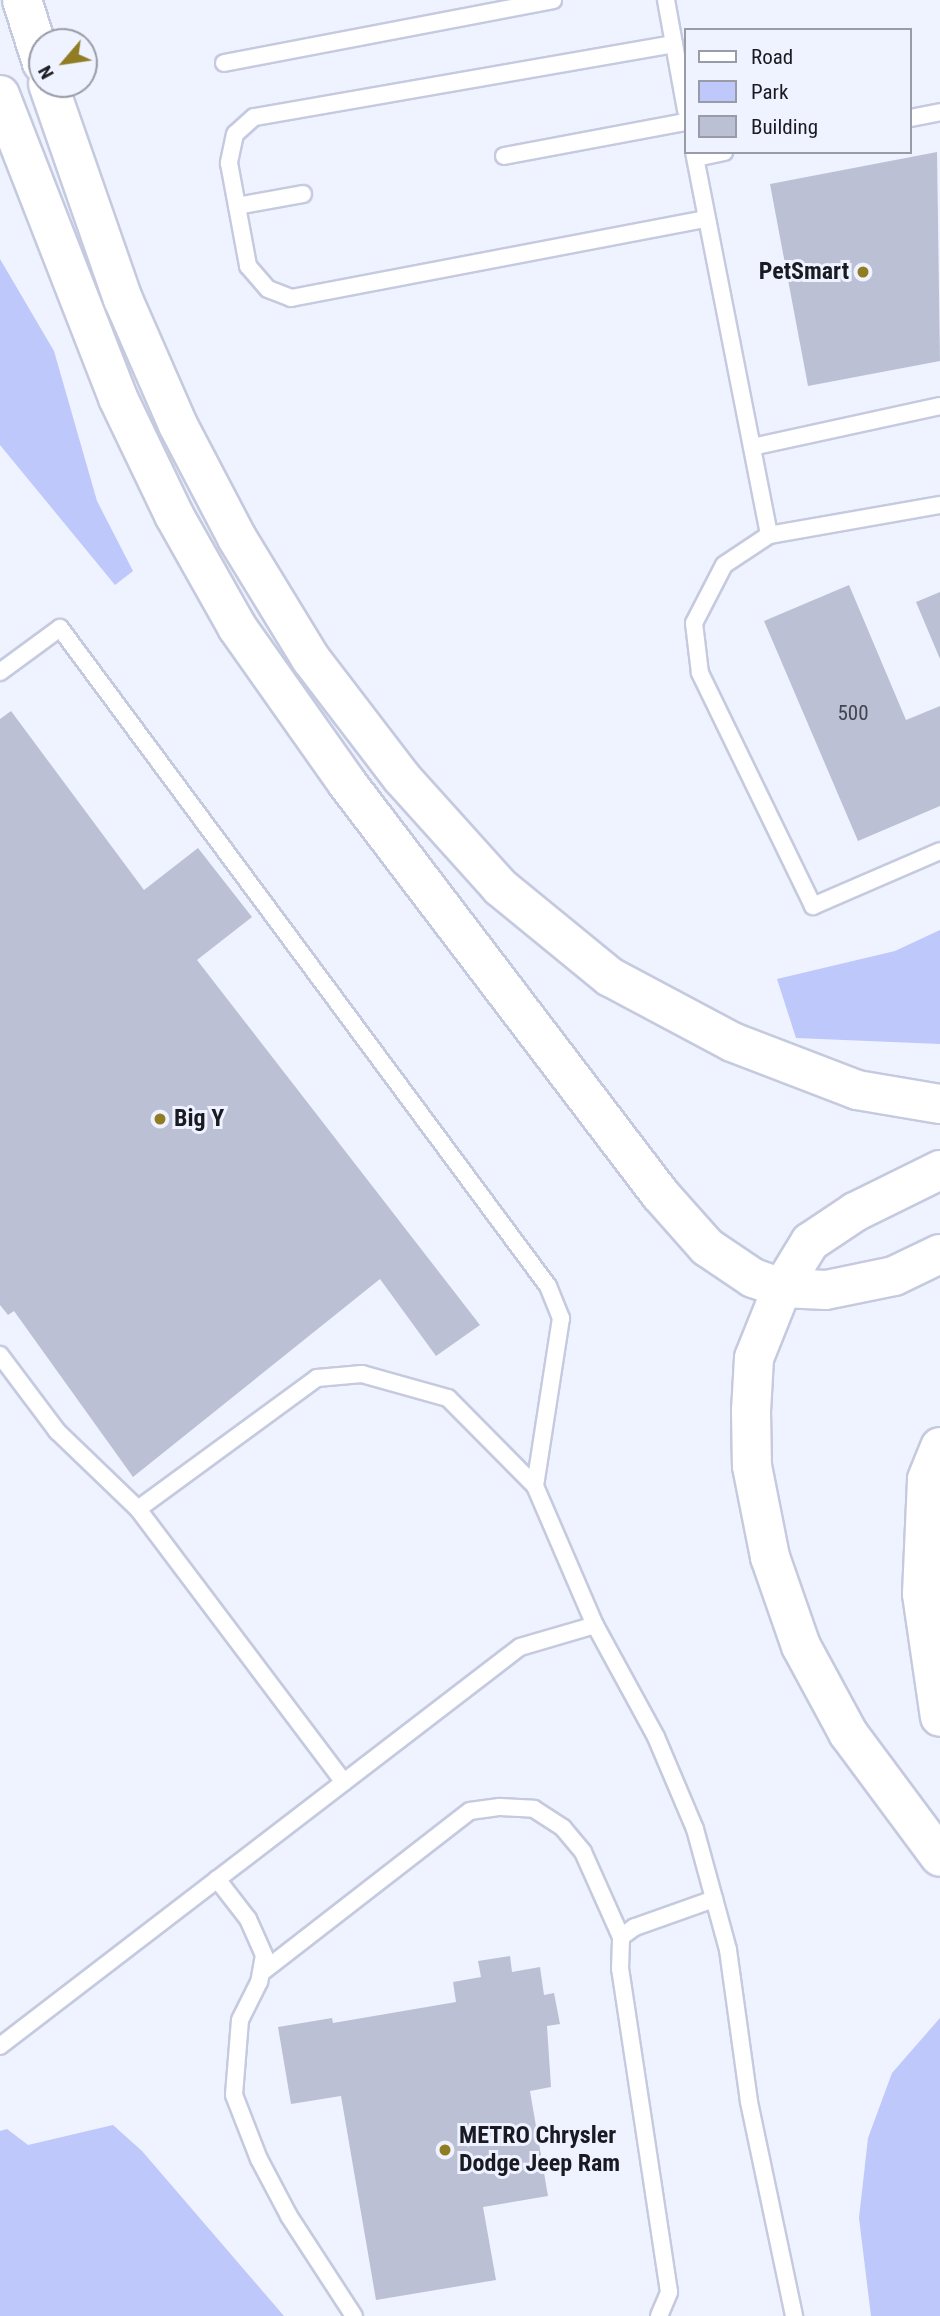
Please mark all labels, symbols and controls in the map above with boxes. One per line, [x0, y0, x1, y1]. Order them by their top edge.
north arrow [28, 28, 98, 98]
legend [684, 28, 912, 154]
text: Road [751, 45, 793, 69]
text: N [33, 62, 59, 83]
text: Park [751, 80, 788, 104]
text: Building [751, 115, 818, 139]
place label: PetSmart [759, 258, 849, 286]
marker: PetSmart [855, 264, 871, 280]
house number: 500 [837, 700, 869, 726]
place label: Big Y [174, 1105, 224, 1133]
marker: Big Y [152, 1111, 168, 1127]
place label: METRO Chrysler Dodge Jeep Ram [459, 2122, 620, 2178]
marker: METRO Chrysler Dodge Jeep Ram [437, 2142, 453, 2158]

